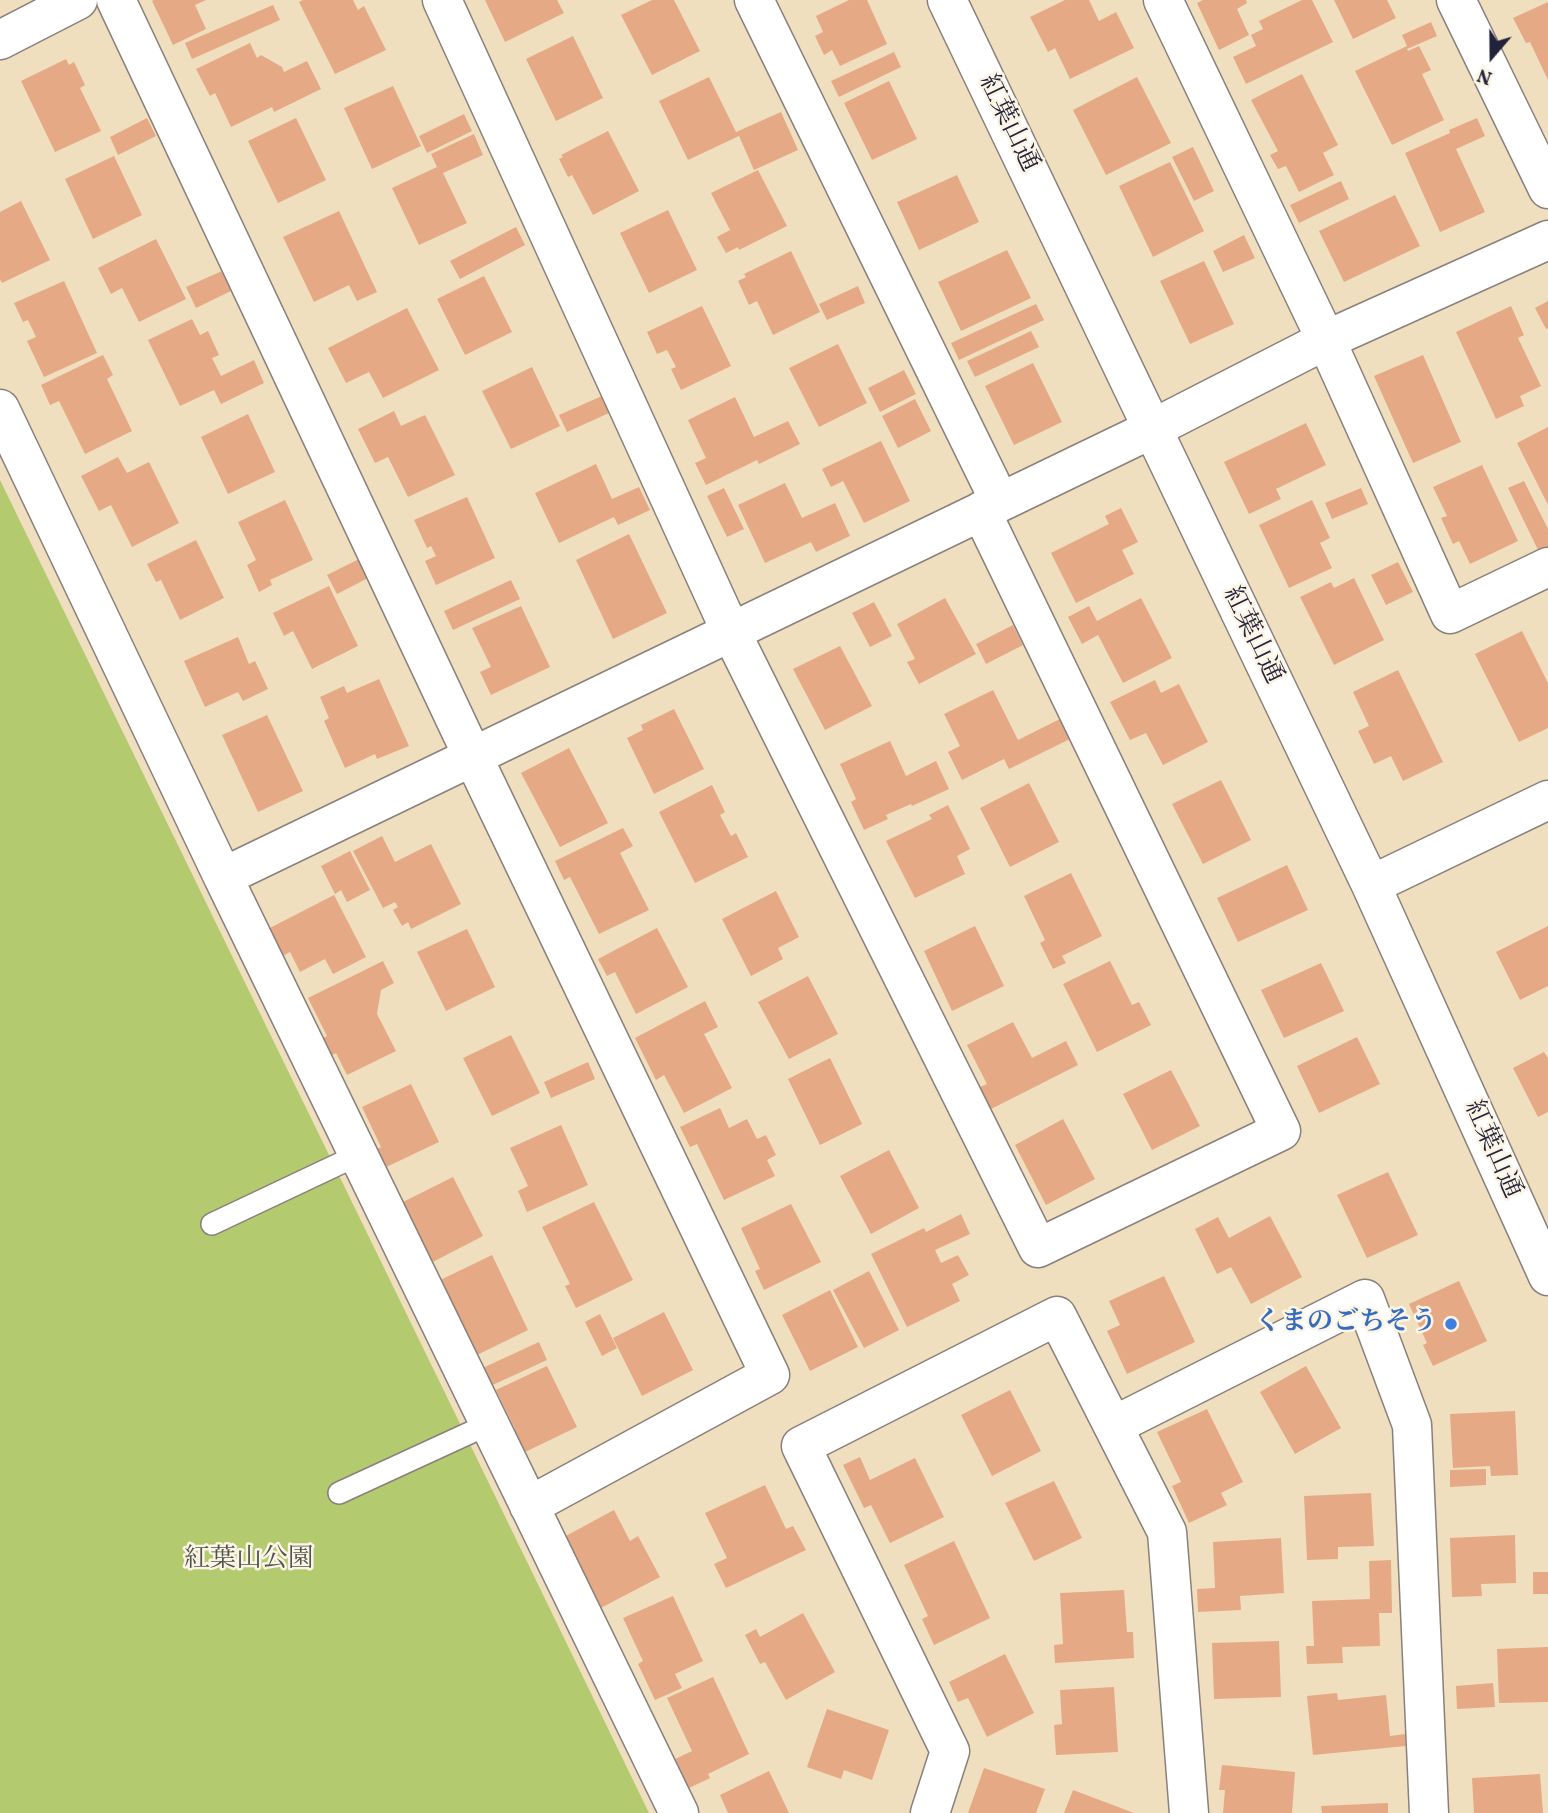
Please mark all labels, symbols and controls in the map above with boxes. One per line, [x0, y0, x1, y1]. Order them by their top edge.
north arrow [1457, 21, 1527, 91]
text: N [1474, 61, 1496, 90]
street label: 紅葉山通 [970, 70, 1044, 178]
street label: 紅葉山通 [1214, 582, 1288, 690]
street label: 紅葉山通 [1456, 1096, 1526, 1204]
place label: くまのごちそう [1255, 1308, 1437, 1340]
marker: くまのごちそう [1443, 1316, 1459, 1332]
park label: 紅葉山公園 [184, 1545, 314, 1577]

